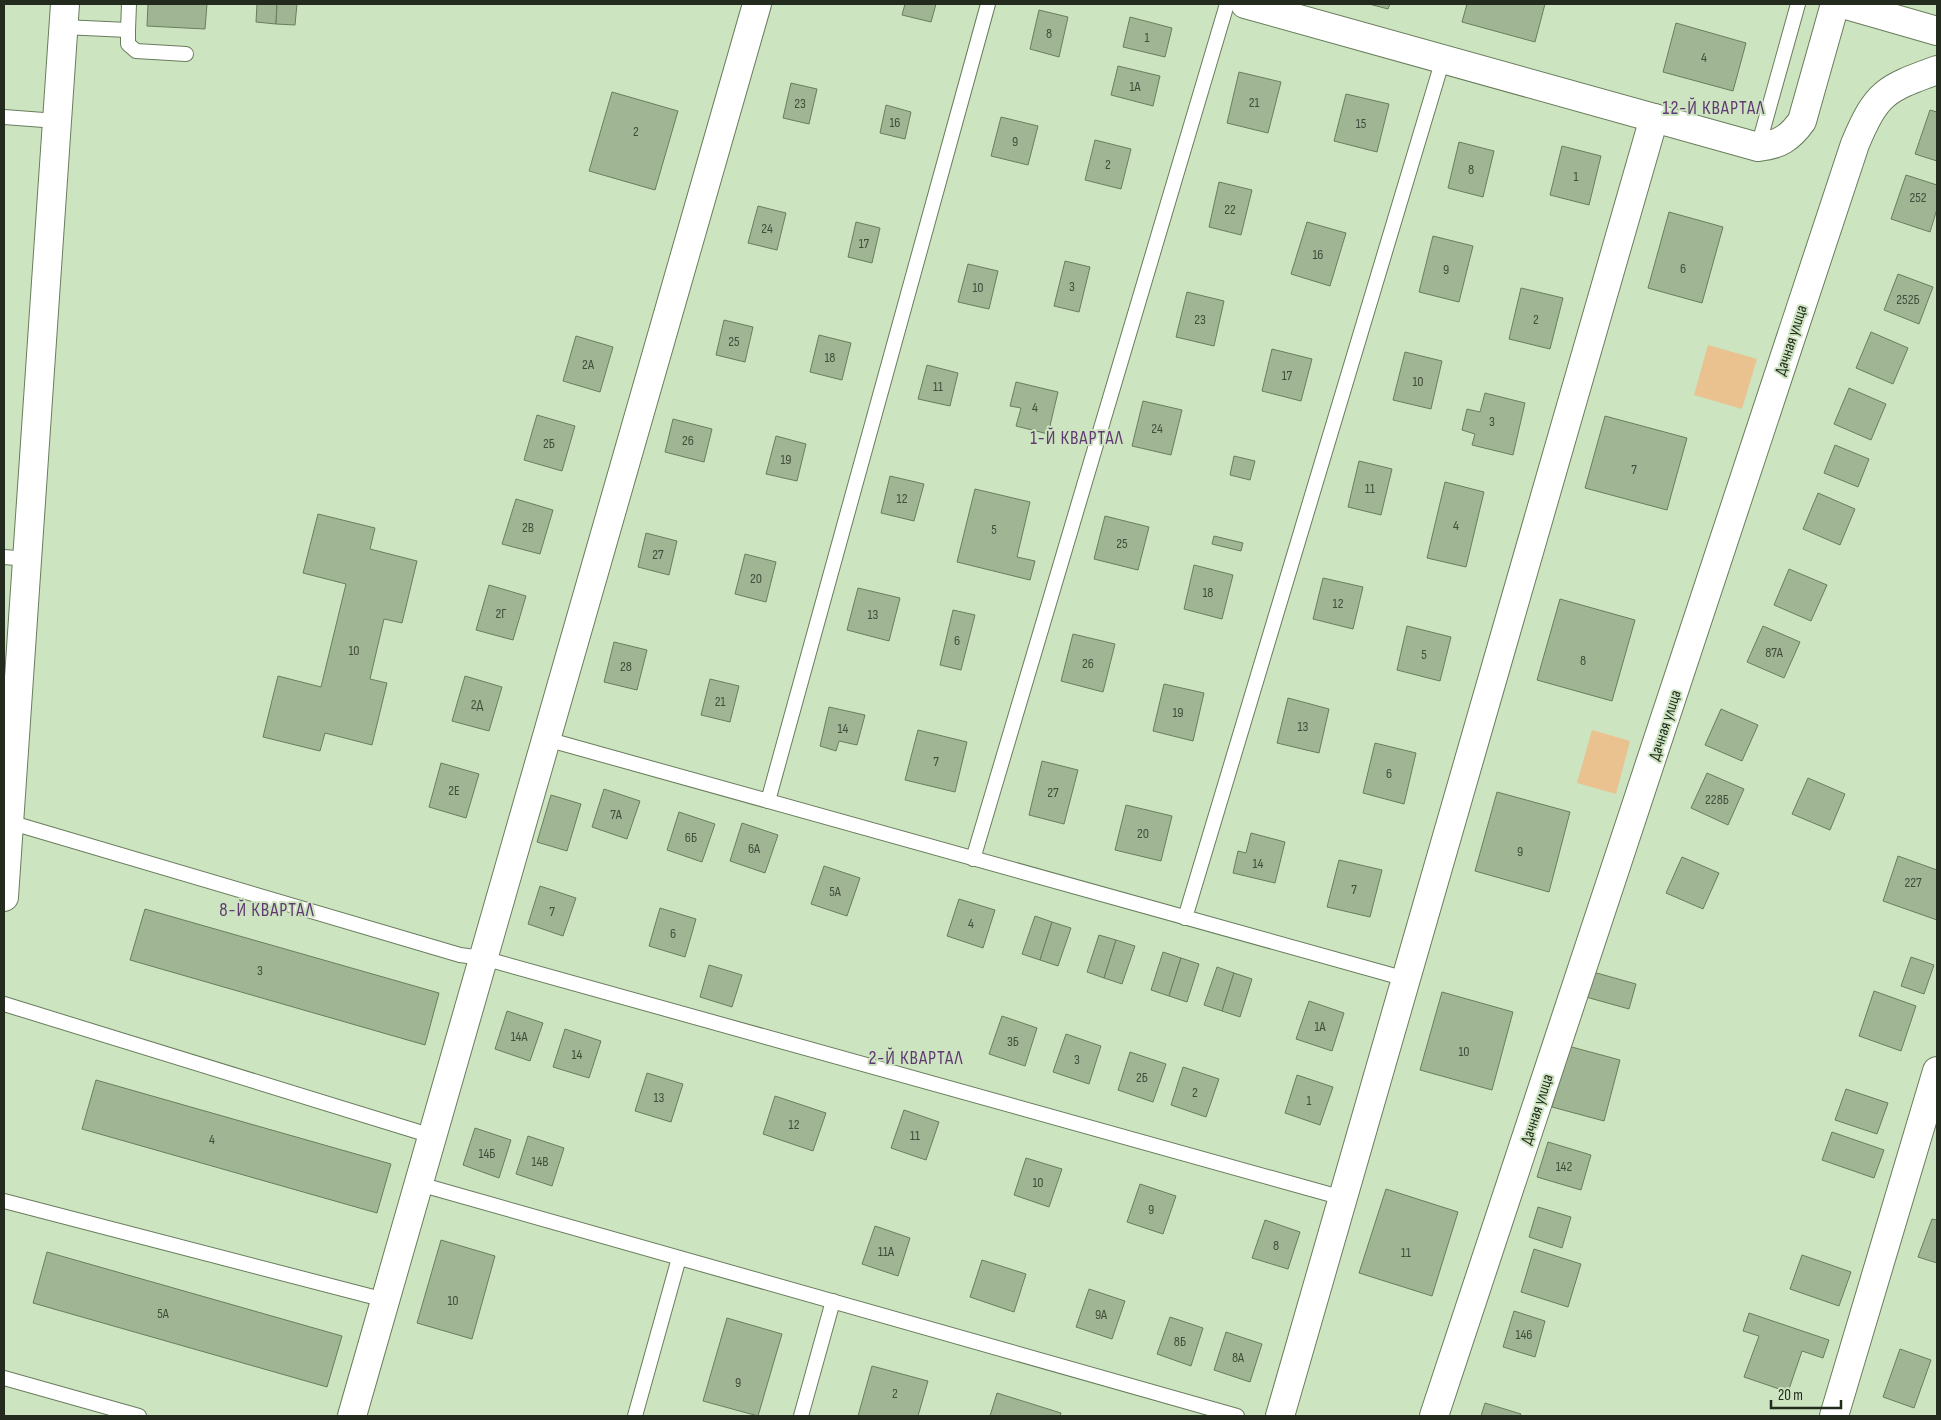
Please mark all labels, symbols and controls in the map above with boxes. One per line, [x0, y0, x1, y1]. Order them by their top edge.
house number: 8 [1046, 25, 1052, 42]
house number: 1 [1145, 29, 1150, 46]
house number: 4 [1701, 49, 1707, 66]
house number: 1А [1129, 78, 1142, 95]
house number: 21 [1249, 94, 1259, 111]
house number: 23 [794, 95, 806, 112]
district label: 12-Й КВАРТАЛ [1663, 97, 1765, 120]
house number: 16 [889, 114, 901, 131]
house number: 15 [1356, 115, 1367, 132]
house number: 2 [633, 123, 639, 140]
house number: 9 [1012, 133, 1018, 150]
house number: 2 [1105, 156, 1111, 173]
house number: 8 [1468, 161, 1474, 178]
house number: 1 [1574, 168, 1579, 185]
house number: 252 [1909, 189, 1927, 206]
house number: 22 [1224, 201, 1236, 218]
house number: 24 [761, 220, 773, 237]
house number: 17 [859, 235, 870, 252]
house number: 16 [1312, 246, 1324, 263]
house number: 6 [1680, 260, 1686, 277]
house number: 9 [1443, 261, 1449, 278]
house number: 3 [1069, 278, 1075, 295]
house number: 10 [972, 279, 984, 296]
house number: 252Б [1896, 291, 1920, 308]
street label: Дачная улица [1771, 303, 1812, 378]
house number: 23 [1194, 311, 1206, 328]
house number: 2 [1533, 311, 1539, 328]
house number: 25 [728, 333, 740, 350]
house number: 18 [824, 349, 836, 366]
house number: 2А [582, 356, 595, 373]
house number: 17 [1282, 367, 1293, 384]
house number: 10 [1412, 373, 1424, 390]
house number: 11 [933, 378, 943, 395]
house number: 4 [1032, 399, 1038, 416]
house number: 3 [1489, 413, 1495, 430]
house number: 24 [1151, 420, 1163, 437]
district label: 1-Й КВАРТАЛ [1030, 427, 1124, 450]
house number: 26 [682, 432, 694, 449]
house number: 2Б [543, 435, 555, 452]
house number: 19 [780, 451, 792, 468]
house number: 7 [1631, 461, 1637, 478]
house number: 11 [1365, 480, 1375, 497]
house number: 12 [897, 490, 908, 507]
house number: 4 [1453, 517, 1459, 534]
house number: 2В [522, 519, 534, 536]
house number: 5 [991, 521, 997, 538]
house number: 25 [1116, 535, 1128, 552]
house number: 27 [652, 546, 664, 563]
house number: 20 [750, 570, 762, 587]
house number: 18 [1202, 584, 1214, 601]
house number: 12 [1333, 595, 1344, 612]
house number: 2Г [496, 605, 506, 622]
house number: 13 [868, 606, 879, 623]
house number: 6 [954, 632, 960, 649]
house number: 10 [348, 642, 360, 659]
house number: 87А [1765, 644, 1784, 661]
house number: 5 [1421, 646, 1427, 663]
house number: 8 [1580, 652, 1586, 669]
house number: 26 [1082, 655, 1094, 672]
house number: 28 [620, 658, 632, 675]
street label: Дачная улица [1645, 688, 1686, 763]
house number: 21 [715, 693, 725, 710]
house number: 2Д [471, 696, 484, 713]
house number: 19 [1172, 704, 1184, 721]
house number: 13 [1298, 718, 1309, 735]
house number: 14 [838, 720, 849, 737]
house number: 7 [933, 753, 939, 770]
house number: 6 [1386, 765, 1392, 782]
house number: 2Е [448, 782, 460, 799]
house number: 27 [1047, 784, 1059, 801]
house number: 228Б [1705, 791, 1729, 808]
house number: 7А [610, 806, 623, 823]
house number: 20 [1137, 825, 1149, 842]
house number: 6Б [685, 829, 697, 846]
house number: 6А [748, 840, 761, 857]
house number: 9 [1517, 843, 1523, 860]
house number: 14 [1253, 855, 1264, 872]
house number: 227 [1904, 874, 1922, 891]
house number: 7 [1351, 881, 1357, 898]
house number: 5А [829, 883, 842, 900]
district label: 8-Й КВАРТАЛ [219, 899, 315, 922]
house number: 7 [549, 903, 555, 920]
house number: 4 [968, 915, 974, 932]
house number: 6 [670, 925, 676, 942]
house number: 3 [257, 962, 263, 979]
house number: 1А [1314, 1018, 1327, 1035]
house number: 14А [511, 1028, 528, 1045]
house number: 3Б [1007, 1033, 1019, 1050]
house number: 10 [1458, 1043, 1470, 1060]
house number: 14 [572, 1046, 583, 1063]
district label: 2-Й КВАРТАЛ [869, 1047, 963, 1070]
house number: 3 [1074, 1051, 1080, 1068]
house number: 2Б [1136, 1069, 1148, 1086]
street label: Дачная улица [1517, 1072, 1558, 1147]
house number: 2 [1192, 1084, 1198, 1101]
house number: 13 [654, 1089, 665, 1106]
house number: 1 [1307, 1092, 1312, 1109]
house number: 12 [789, 1116, 800, 1133]
house number: 11 [910, 1127, 920, 1144]
house number: 4 [209, 1131, 215, 1148]
house number: 14Б [479, 1145, 495, 1162]
house number: 14В [532, 1153, 548, 1170]
house number: 142 [1556, 1158, 1573, 1175]
house number: 10 [1032, 1174, 1044, 1191]
house number: 9 [1148, 1201, 1154, 1218]
house number: 8 [1273, 1237, 1279, 1254]
house number: 11А [878, 1243, 895, 1260]
house number: 11 [1401, 1244, 1411, 1261]
house number: 10 [447, 1292, 459, 1309]
house number: 5А [157, 1305, 170, 1322]
house number: 9А [1095, 1306, 1108, 1323]
house number: 146 [1516, 1326, 1532, 1343]
house number: 8Б [1174, 1333, 1186, 1350]
house number: 8А [1232, 1349, 1245, 1366]
house number: 9 [735, 1374, 741, 1391]
scale bar [1771, 1378, 1841, 1410]
house number: 2 [892, 1385, 898, 1402]
text: 20 m [1778, 1386, 1803, 1405]

